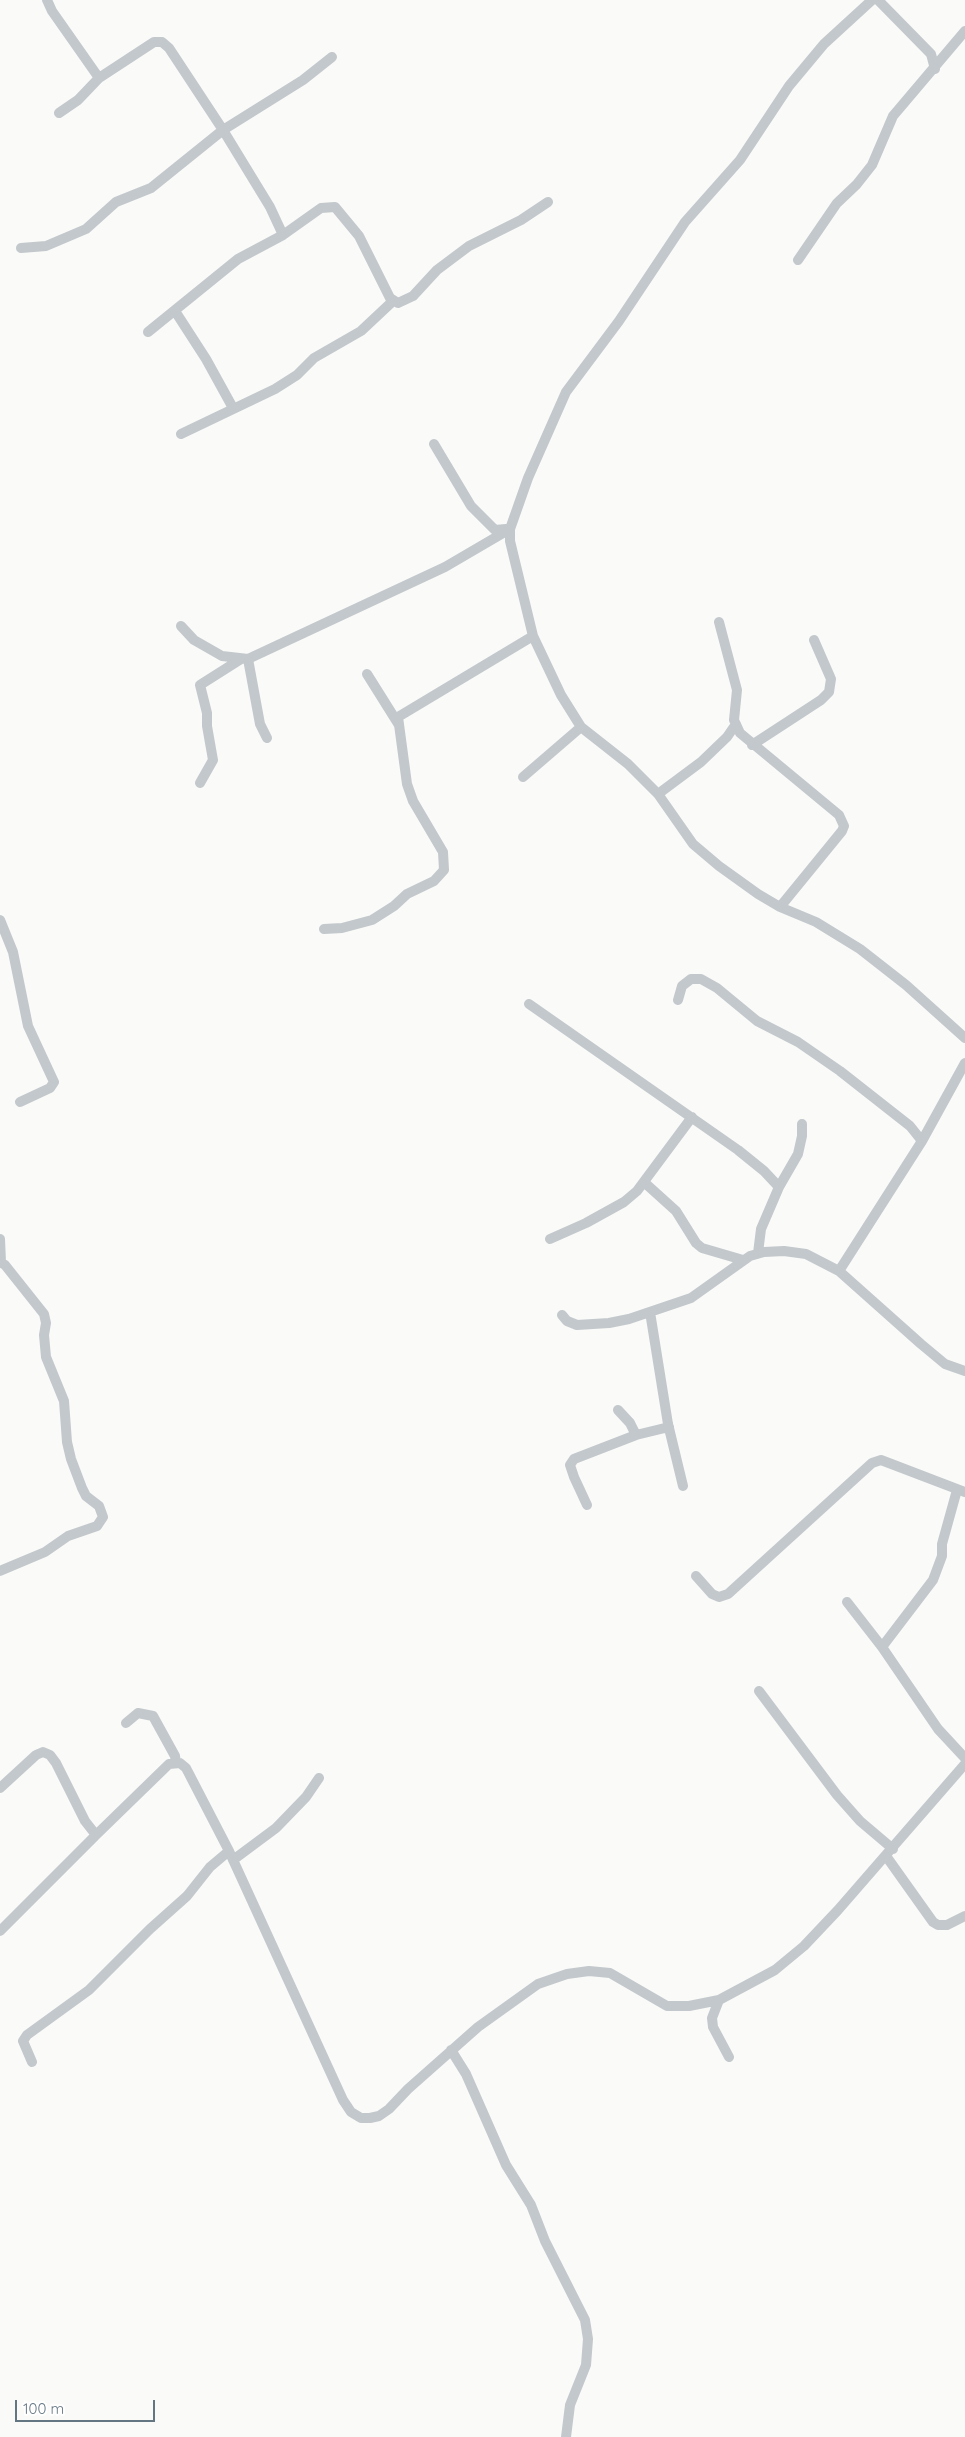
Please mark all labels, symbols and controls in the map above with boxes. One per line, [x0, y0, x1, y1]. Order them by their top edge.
scale bar [18, 2390, 158, 2422]
text: 100 m [23, 2399, 64, 2418]

